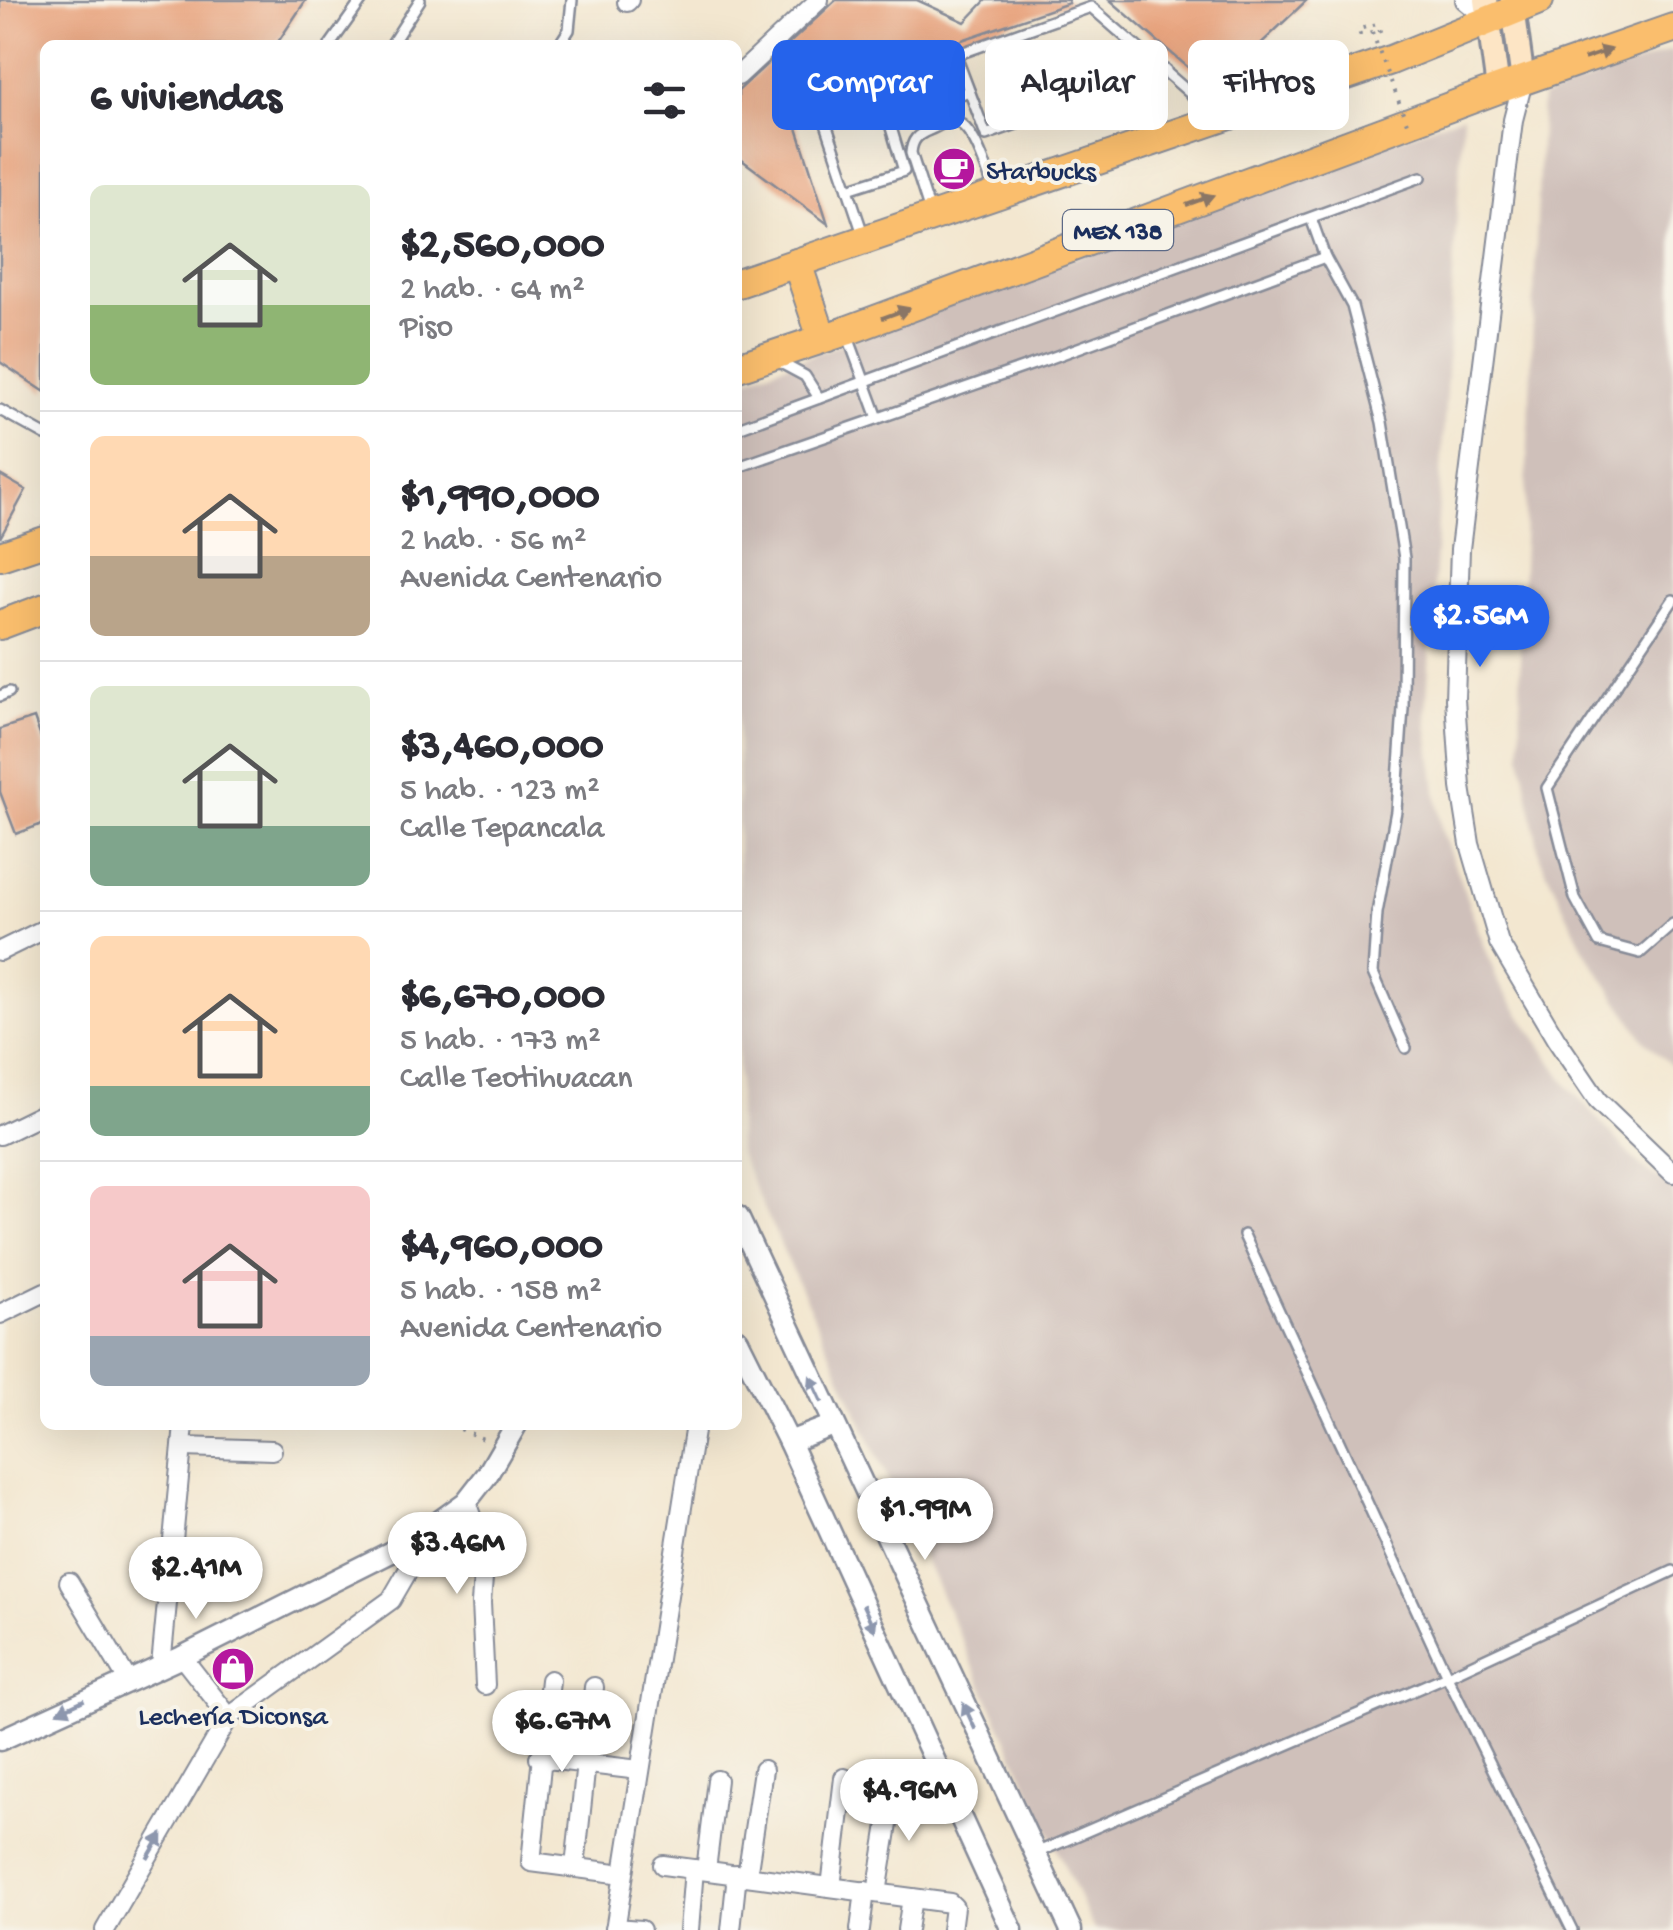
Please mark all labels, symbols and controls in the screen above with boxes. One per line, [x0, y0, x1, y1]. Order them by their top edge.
chip: Comprar [772, 40, 965, 130]
chip: Alquilar [985, 40, 1168, 130]
chip: Filtros [1188, 40, 1349, 130]
one-way arrow [1583, 46, 1613, 61]
icon: filters [637, 73, 692, 128]
text: 6 viviendas [90, 76, 282, 125]
cafe icon: Starbucks [931, 146, 977, 192]
place label: Starbucks [986, 157, 1097, 190]
one-way arrow [1186, 191, 1216, 207]
road number: MEX 138 [1063, 210, 1173, 250]
text: $2,560,000 [400, 223, 605, 272]
icon: home [170, 225, 290, 345]
text: 2 hab. · 64 m² [400, 272, 585, 310]
one-way arrow [881, 305, 911, 320]
text: Piso [400, 310, 453, 348]
text: $1,990,000 [400, 474, 600, 523]
icon: home [170, 476, 290, 596]
text: 2 hab. · 56 m² [400, 523, 586, 561]
text: Avenida Centenario [400, 561, 662, 599]
pin: $2.56M [1399, 585, 1561, 670]
text: $2.56M [1432, 598, 1528, 636]
text: $3,460,000 [400, 724, 604, 773]
icon: home [170, 726, 290, 846]
text: 5 hab. · 123 m² [400, 773, 600, 811]
text: Calle Tepancala [400, 811, 604, 849]
text: $6,670,000 [400, 974, 605, 1023]
icon: home [170, 976, 290, 1096]
text: 5 hab. · 173 m² [400, 1023, 601, 1061]
text: Calle Teotihuacan [400, 1061, 633, 1099]
text: $4,960,000 [400, 1224, 603, 1273]
icon: home [170, 1226, 290, 1346]
text: 5 hab. · 158 m² [400, 1273, 602, 1311]
text: Avenida Centenario [400, 1311, 662, 1349]
one-way arrow [808, 1374, 825, 1403]
pin: $1.99M [844, 1478, 1006, 1563]
text: $1.99M [879, 1491, 971, 1529]
pin: $3.46M [376, 1512, 538, 1597]
text: $3.46M [410, 1525, 504, 1563]
pin: $2.41M [115, 1537, 277, 1622]
text: $2.41M [151, 1550, 241, 1588]
one-way arrow [861, 1603, 877, 1633]
shop icon: Lechería Diconsa [210, 1646, 256, 1692]
pin: $6.67M [481, 1690, 643, 1775]
one-way arrow [56, 1697, 85, 1714]
one-way arrow [960, 1701, 977, 1730]
place label: Lechería Diconsa [138, 1702, 329, 1735]
text: $6.67M [514, 1703, 610, 1741]
pin: $4.96M [828, 1759, 990, 1844]
text: $4.96M [862, 1772, 956, 1810]
one-way arrow [146, 1832, 163, 1860]

